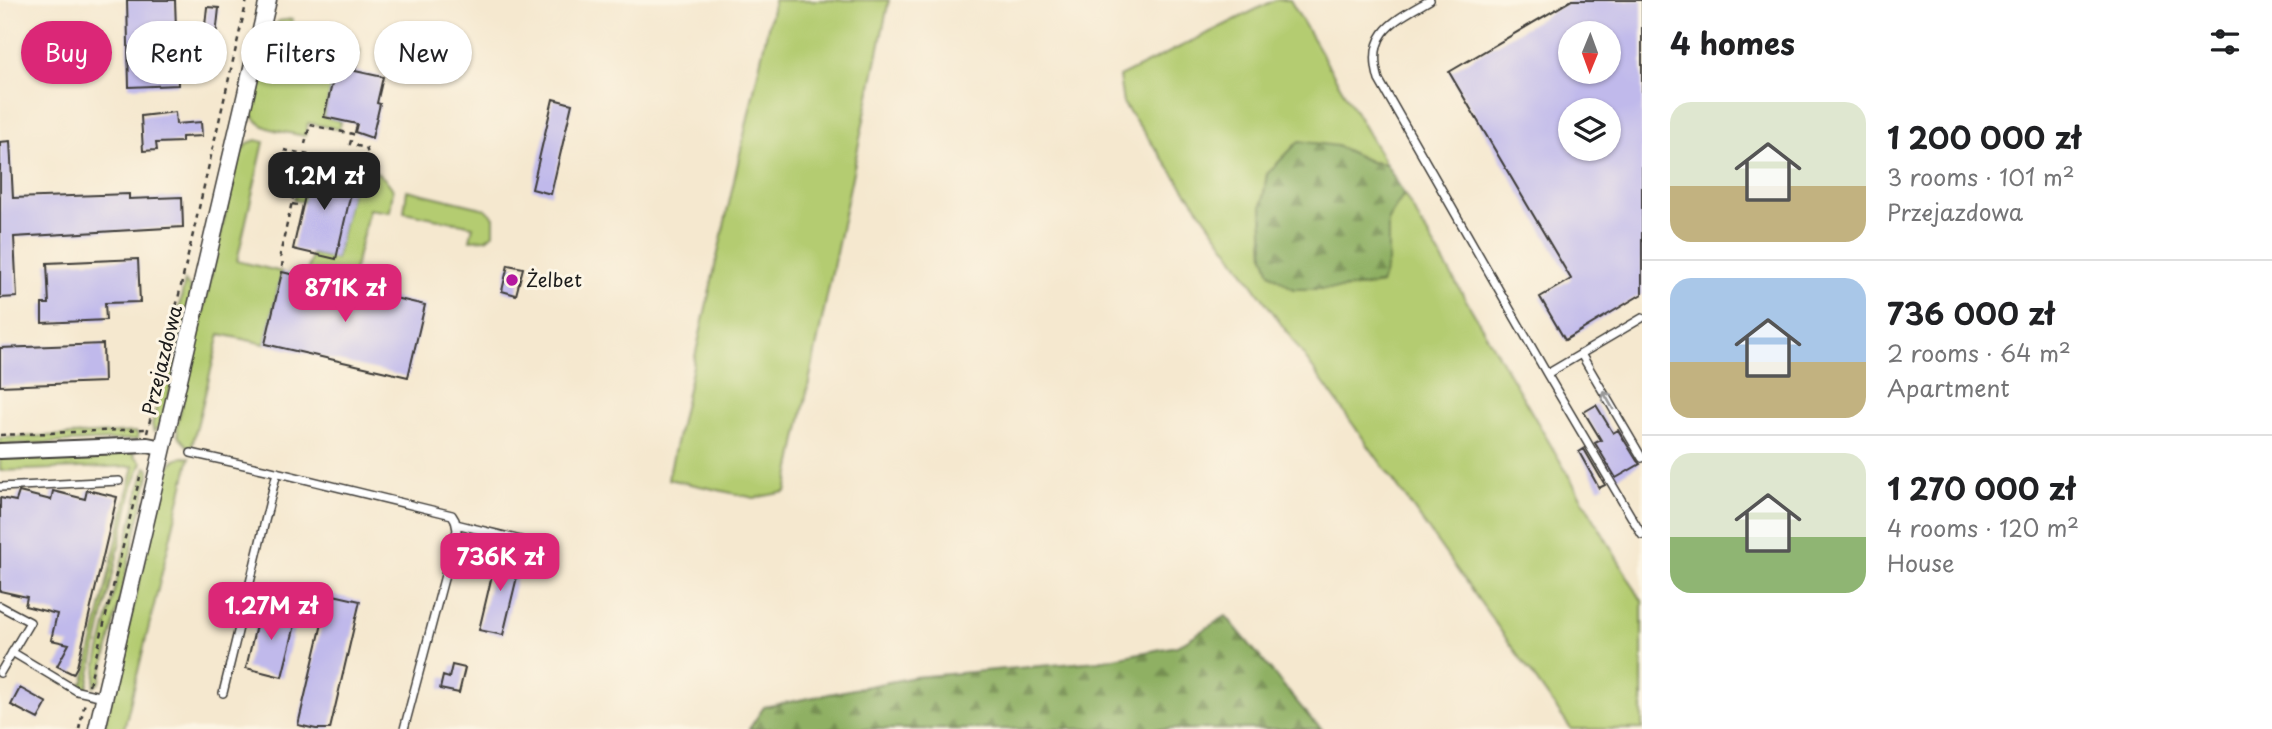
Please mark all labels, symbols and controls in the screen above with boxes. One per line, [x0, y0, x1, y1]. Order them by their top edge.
text: 4 homes [1670, 20, 1795, 65]
chip: Buy [21, 21, 112, 84]
chip: Rent [126, 21, 227, 84]
chip: Filters [241, 21, 360, 84]
chip: New [374, 21, 472, 84]
north arrow [1558, 21, 1620, 84]
map controls [1558, 21, 1621, 161]
icon: filters [2206, 23, 2244, 61]
button: layers [1558, 98, 1621, 161]
text: 1 200 000 zł [1887, 114, 2081, 159]
icon: home [1726, 130, 1810, 214]
pin: 1.2M zł [259, 152, 389, 212]
text: 1.2M zł [284, 157, 364, 192]
text: 3 rooms · 101 m² [1887, 159, 2075, 194]
text: Przejazdowa [1887, 194, 2023, 229]
pin: 871K zł [280, 264, 410, 324]
place label: Żelbet [526, 265, 582, 293]
text: 871K zł [304, 269, 386, 304]
marker: Żelbet [504, 272, 520, 288]
text: 736 000 zł [1887, 290, 2054, 335]
street label: Przejazdowa [134, 302, 188, 418]
icon: home [1726, 306, 1810, 390]
text: 2 rooms · 64 m² [1887, 335, 2071, 370]
text: Apartment [1887, 370, 2010, 405]
one-way arrow [1601, 390, 1614, 411]
text: 1 270 000 zł [1887, 465, 2075, 510]
icon: home [1726, 481, 1810, 565]
text: 4 rooms · 120 m² [1887, 510, 2079, 545]
pin: 736K zł [435, 534, 565, 593]
text: 736K zł [456, 538, 544, 573]
text: House [1887, 545, 1954, 580]
pin: 1.27M zł [199, 582, 343, 642]
text: 1.27M zł [224, 587, 318, 622]

